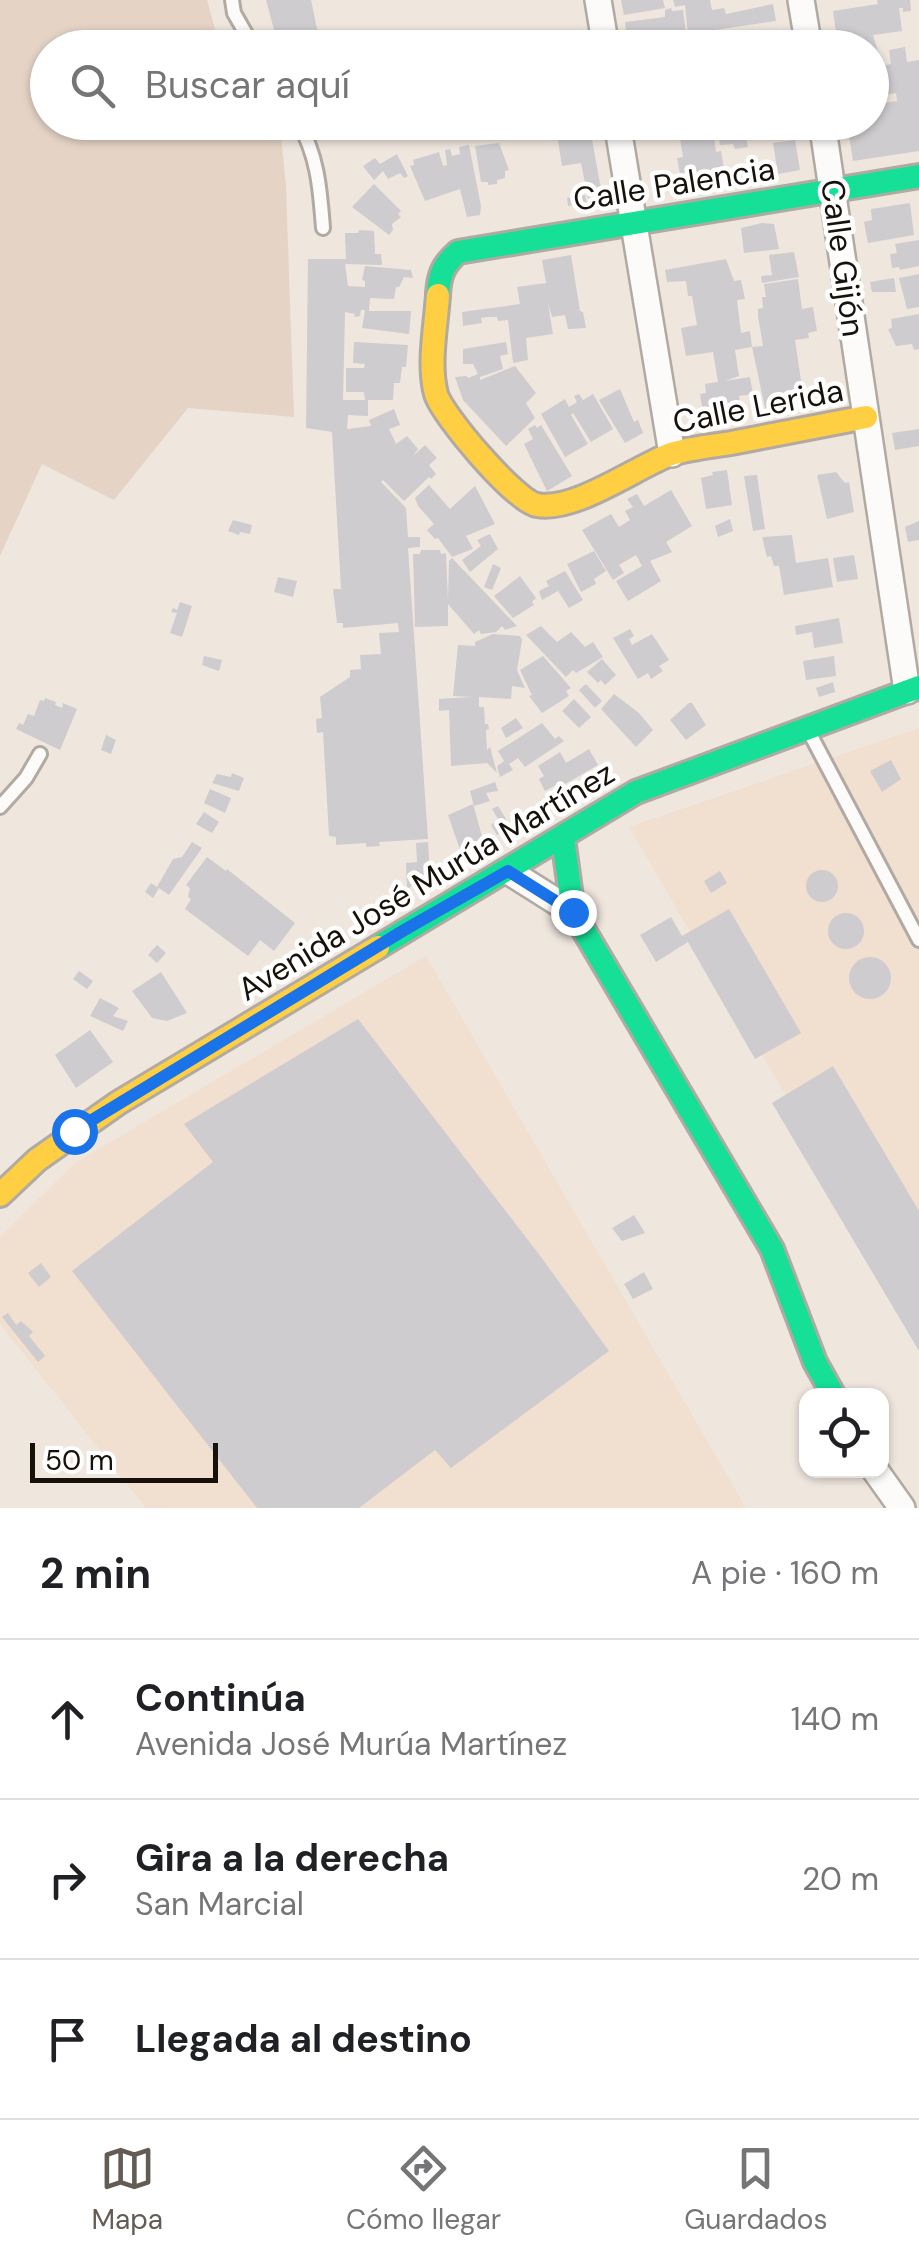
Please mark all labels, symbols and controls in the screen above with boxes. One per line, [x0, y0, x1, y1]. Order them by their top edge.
search box [30, 30, 889, 140]
icon: search [65, 58, 120, 113]
text: Buscar aquí [145, 60, 350, 110]
street label: Calle Palencia [570, 147, 778, 221]
street label: Calle Gijón [811, 177, 875, 339]
street label: Calle Lerida [669, 369, 847, 443]
street label: Avenida José Murúa Martínez [230, 752, 622, 1010]
route end [551, 890, 597, 936]
route start [52, 1109, 98, 1155]
map controls [799, 1388, 889, 1478]
button: locate [799, 1388, 889, 1478]
scale bar [30, 1438, 218, 1482]
text: 50 m [45, 1442, 114, 1479]
text: 2 min [40, 1546, 151, 1601]
text: A pie · 160 m [691, 1552, 879, 1594]
text: Continúa [135, 1673, 306, 1723]
icon: ahead [40, 1692, 95, 1747]
text: 140 m [791, 1698, 879, 1740]
text: Avenida José Murúa Martínez [135, 1723, 567, 1765]
text: Gira a la derecha [135, 1833, 449, 1883]
icon: right [40, 1852, 95, 1907]
text: 20 m [802, 1858, 879, 1900]
text: San Marcial [135, 1883, 304, 1925]
icon: arrive [40, 2012, 95, 2067]
text: Llegada al destino [135, 2014, 472, 2064]
tab: Mapa [91, 2141, 163, 2238]
tab: Cómo llegar [346, 2141, 501, 2238]
tab: Guardados [684, 2141, 827, 2238]

